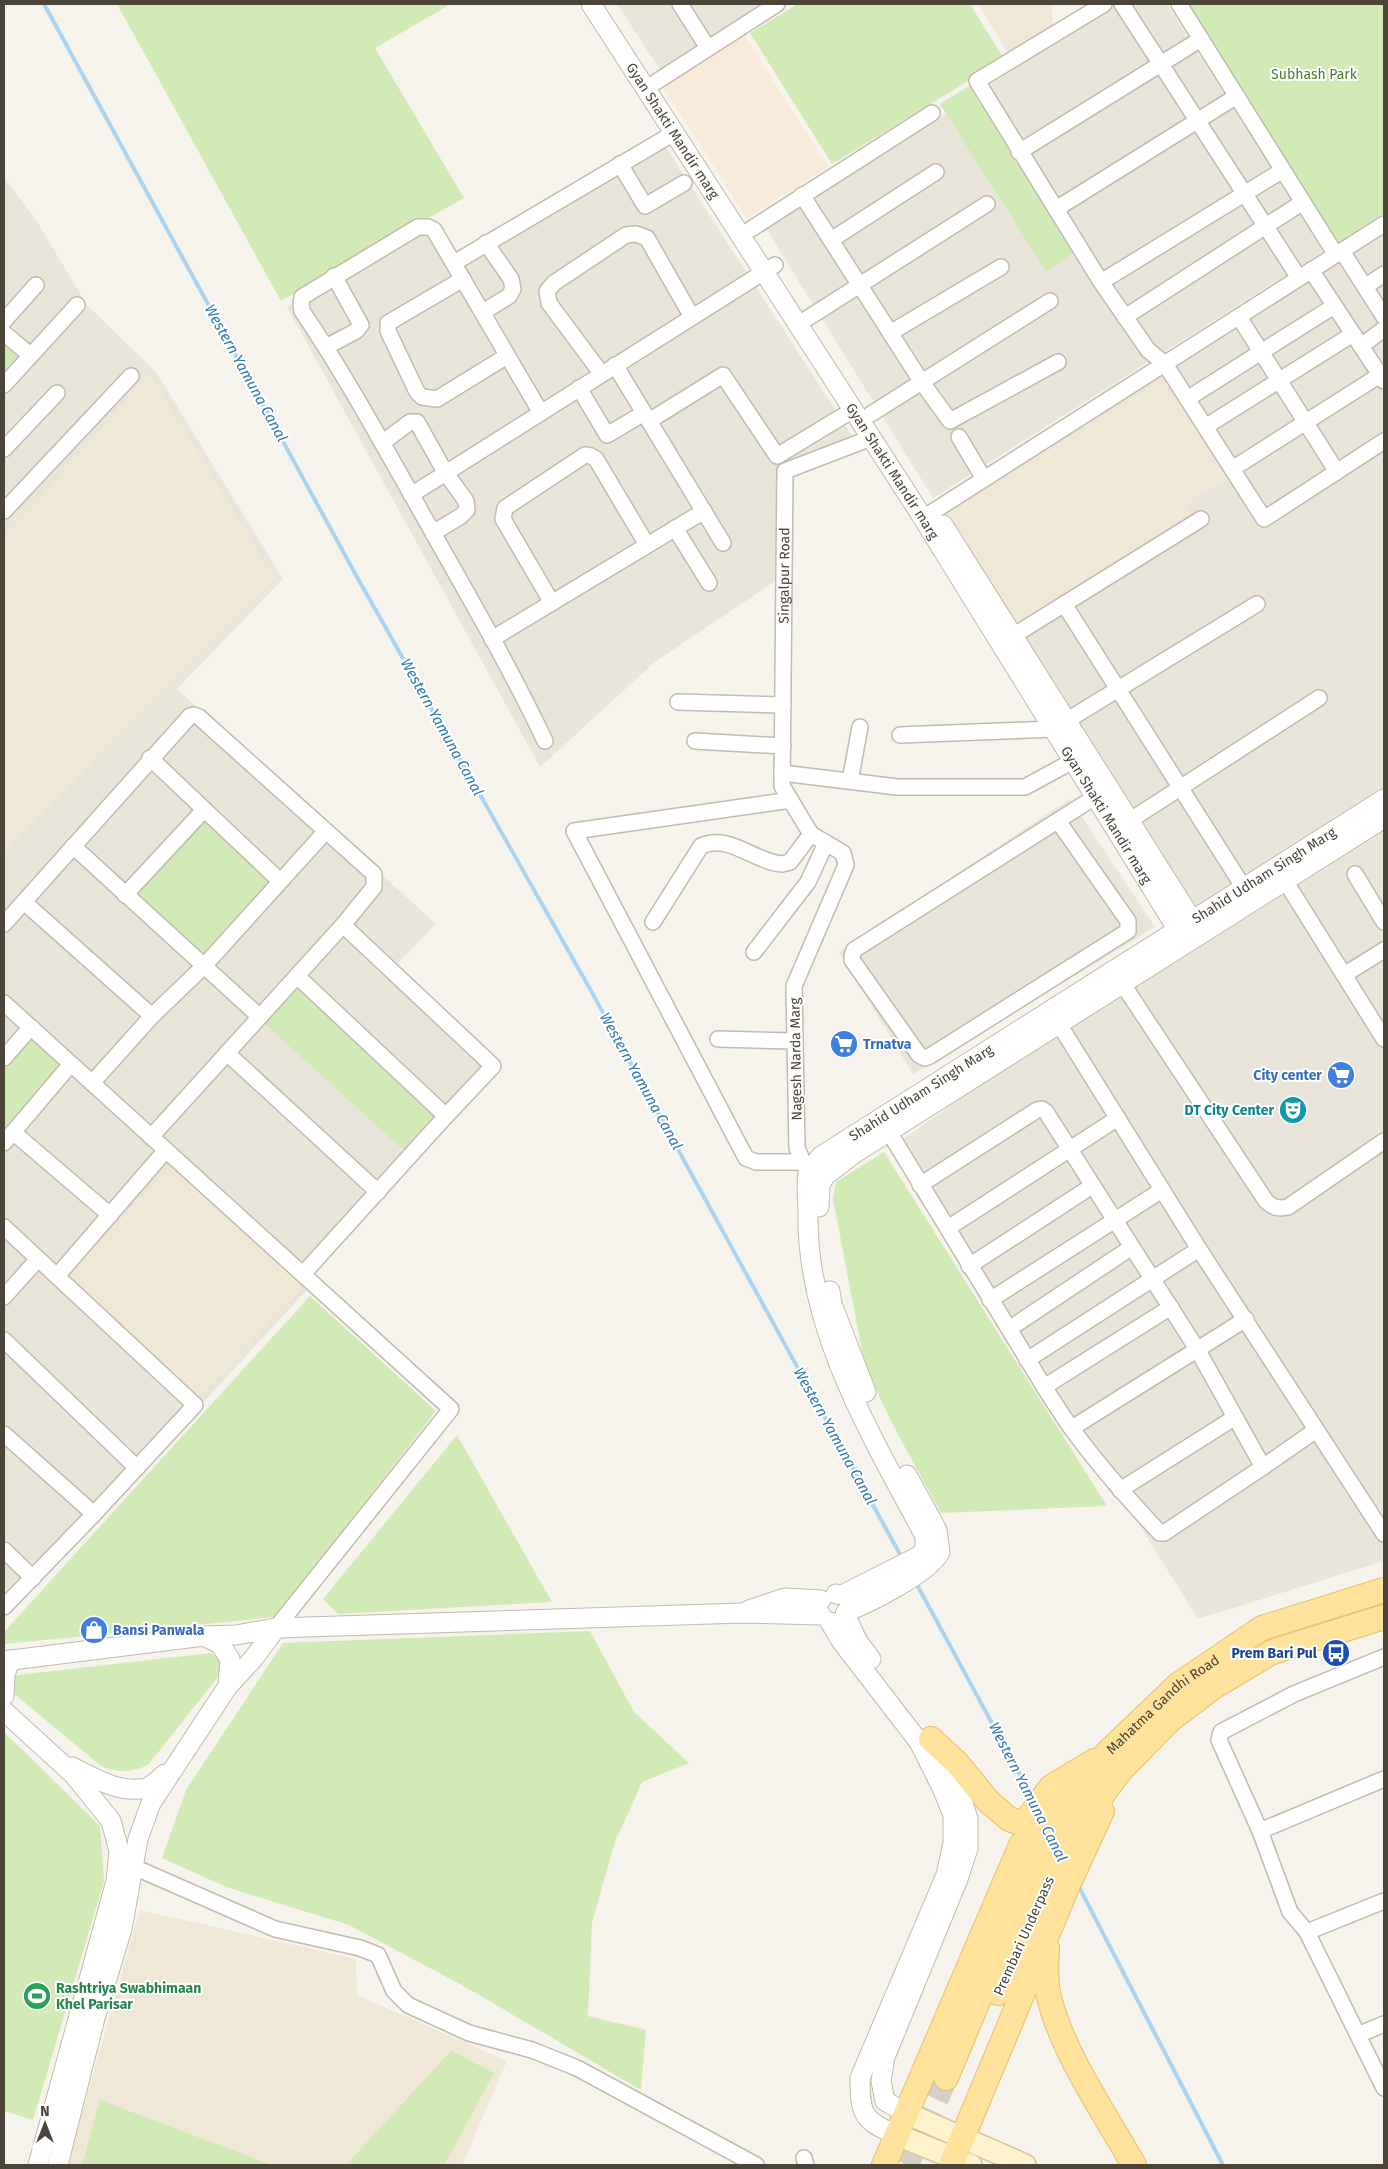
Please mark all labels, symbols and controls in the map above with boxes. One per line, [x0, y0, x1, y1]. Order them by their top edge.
street label: Gyan Shakti Mandir marg [623, 60, 724, 203]
park label: Subhash Park [1271, 66, 1358, 83]
water label: Western Yamuna Canal [201, 301, 291, 445]
street label: Gyan Shakti Mandir marg [842, 400, 943, 543]
street label: Singalpur Road [775, 527, 793, 624]
water label: Western Yamuna Canal [397, 655, 487, 799]
street label: Gyan Shakti Mandir marg [1058, 743, 1156, 888]
street label: Shahid Udham Singh Marg [1189, 823, 1340, 927]
street label: Nagesh Narda Marg [786, 997, 806, 1121]
water label: Western Yamuna Canal [596, 1009, 686, 1153]
supermarket icon: Trnatva [829, 1029, 859, 1059]
place label: Trnatva [863, 1036, 912, 1053]
street label: Shahid Udham Singh Marg [846, 1040, 997, 1144]
supermarket icon: City center [1326, 1060, 1356, 1090]
place label: City center [1253, 1067, 1322, 1084]
theatre icon: DT City Center [1278, 1095, 1308, 1125]
place label: DT City Center [1185, 1102, 1274, 1119]
water label: Western Yamuna Canal [790, 1364, 880, 1508]
shop icon: Bansi Panwala [79, 1615, 109, 1645]
place label: Bansi Panwala [113, 1622, 205, 1639]
bus stop icon: Prem Bari Pul [1321, 1638, 1351, 1668]
place label: Prem Bari Pul [1231, 1645, 1318, 1662]
street label: Mahatma Gandhi Road [1103, 1651, 1222, 1758]
water label: Western Yamuna Canal [985, 1719, 1071, 1865]
street label: Prembari Underpass [990, 1873, 1058, 1998]
place label: Rashtriya Swabhimaan Khel Parisar [56, 1980, 201, 2013]
sports icon: Rashtriya Swabhimaan Khel Parisar [22, 1981, 52, 2011]
north arrow [20, 2099, 70, 2149]
text: N [40, 2103, 50, 2120]

